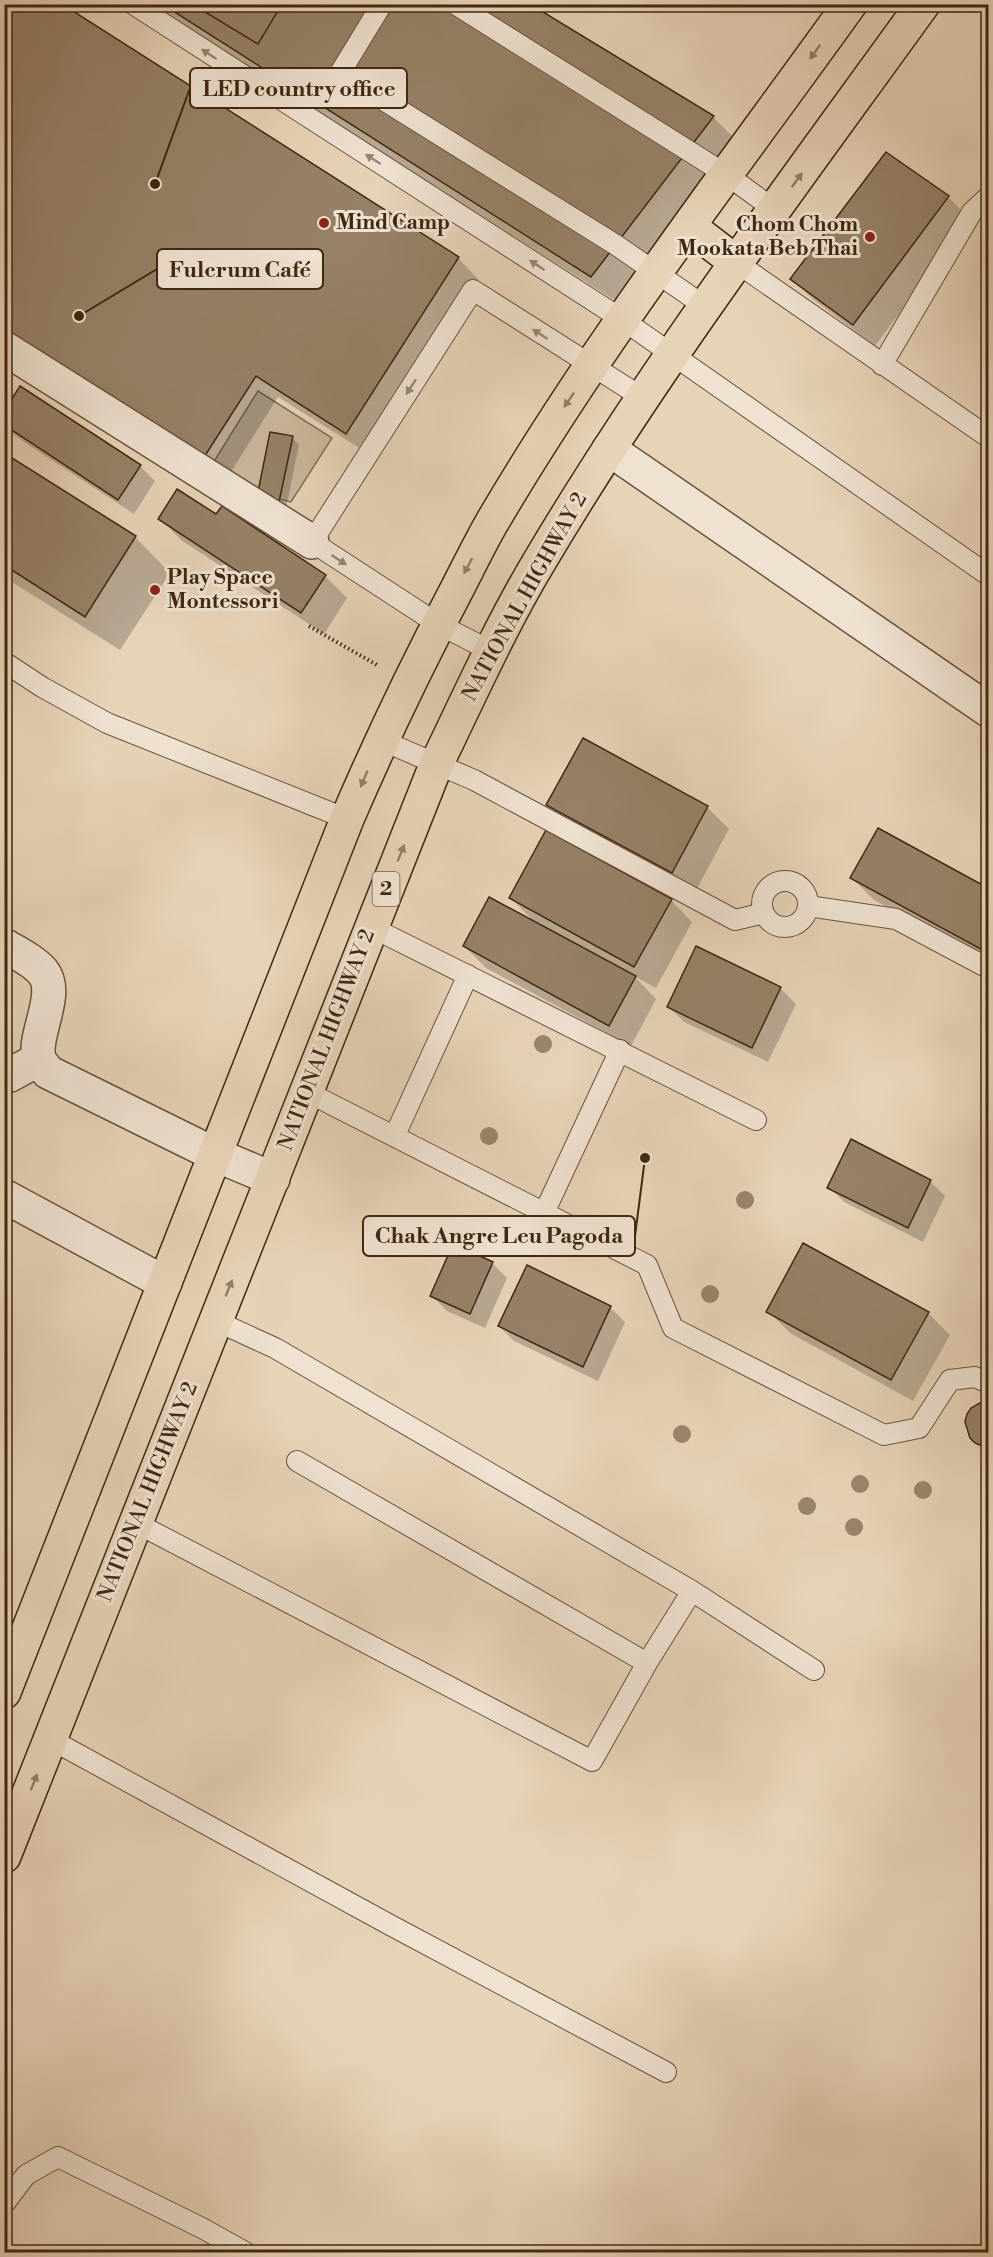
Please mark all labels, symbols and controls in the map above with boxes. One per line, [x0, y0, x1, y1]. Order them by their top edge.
one-way arrow [810, 44, 822, 59]
one-way arrow [201, 48, 217, 59]
callout: LED country office [190, 68, 407, 108]
text: LED country office [202, 76, 396, 103]
one-way arrow [365, 154, 381, 165]
one-way arrow [790, 173, 802, 188]
place label: Mind Camp [336, 210, 450, 236]
place label: Chom Chom Mookata Beb Thai [677, 212, 858, 262]
marker: Mind Camp [317, 216, 331, 230]
marker: Chom Chom Mookata Beb Thai [863, 230, 877, 244]
callout: Fulcrum Café [157, 249, 323, 289]
text: Fulcrum Café [169, 257, 311, 284]
one-way arrow [529, 260, 545, 271]
one-way arrow [532, 329, 548, 340]
one-way arrow [405, 379, 417, 395]
one-way arrow [563, 391, 575, 407]
street label: NATIONAL HIGHWAY 2 [457, 488, 593, 706]
one-way arrow [331, 554, 348, 565]
one-way arrow [464, 558, 473, 575]
place label: Play Space Montessori [167, 565, 279, 615]
marker: Play Space Montessori [148, 583, 162, 597]
one-way arrow [359, 770, 368, 788]
one-way arrow [396, 843, 406, 861]
road number: 2 [372, 872, 400, 906]
street label: NATIONAL HIGHWAY 2 [273, 926, 381, 1154]
callout: Chak Angre Leu Pagoda [363, 1216, 635, 1256]
text: Chak Angre Leu Pagoda [375, 1223, 624, 1250]
one-way arrow [225, 1279, 234, 1297]
street label: NATIONAL HIGHWAY 2 [92, 1378, 204, 1606]
one-way arrow [29, 1773, 39, 1791]

